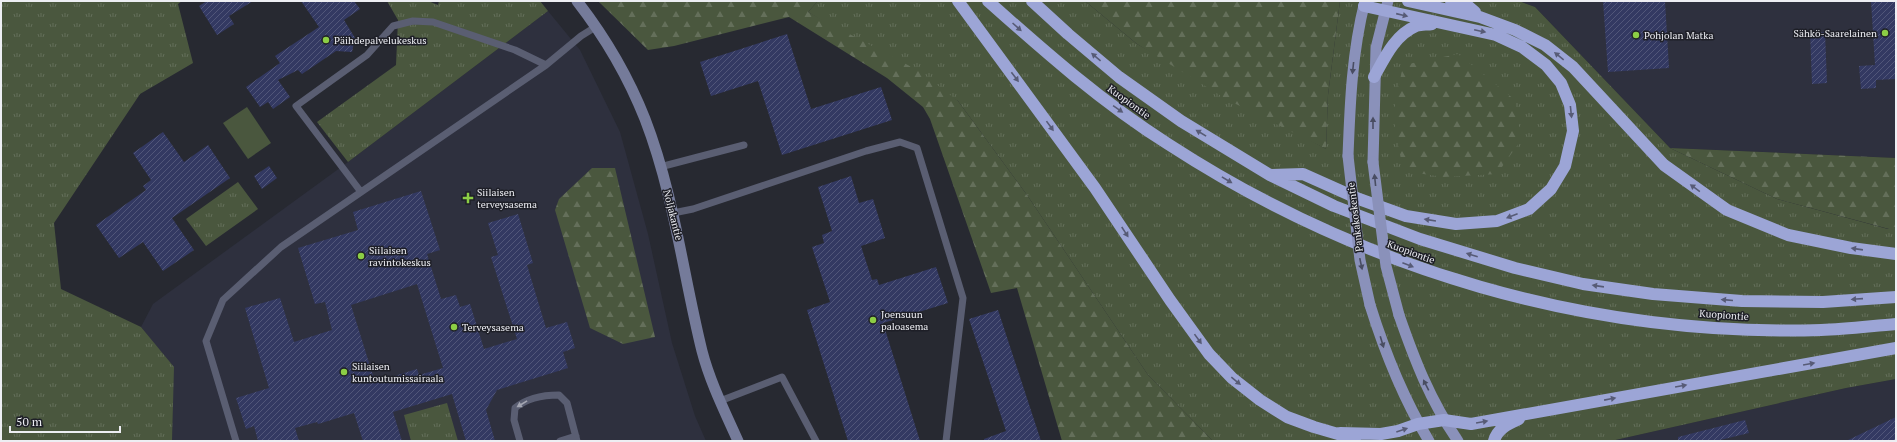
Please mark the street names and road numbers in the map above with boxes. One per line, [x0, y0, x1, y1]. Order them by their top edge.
street label: Kuopiontie [1105, 82, 1153, 122]
street label: Pankakoskentie [1344, 182, 1366, 252]
street label: Noljakantie [660, 188, 686, 242]
street label: Kuopiontie [1385, 237, 1437, 267]
street label: Kuopiontie [1699, 307, 1749, 323]

